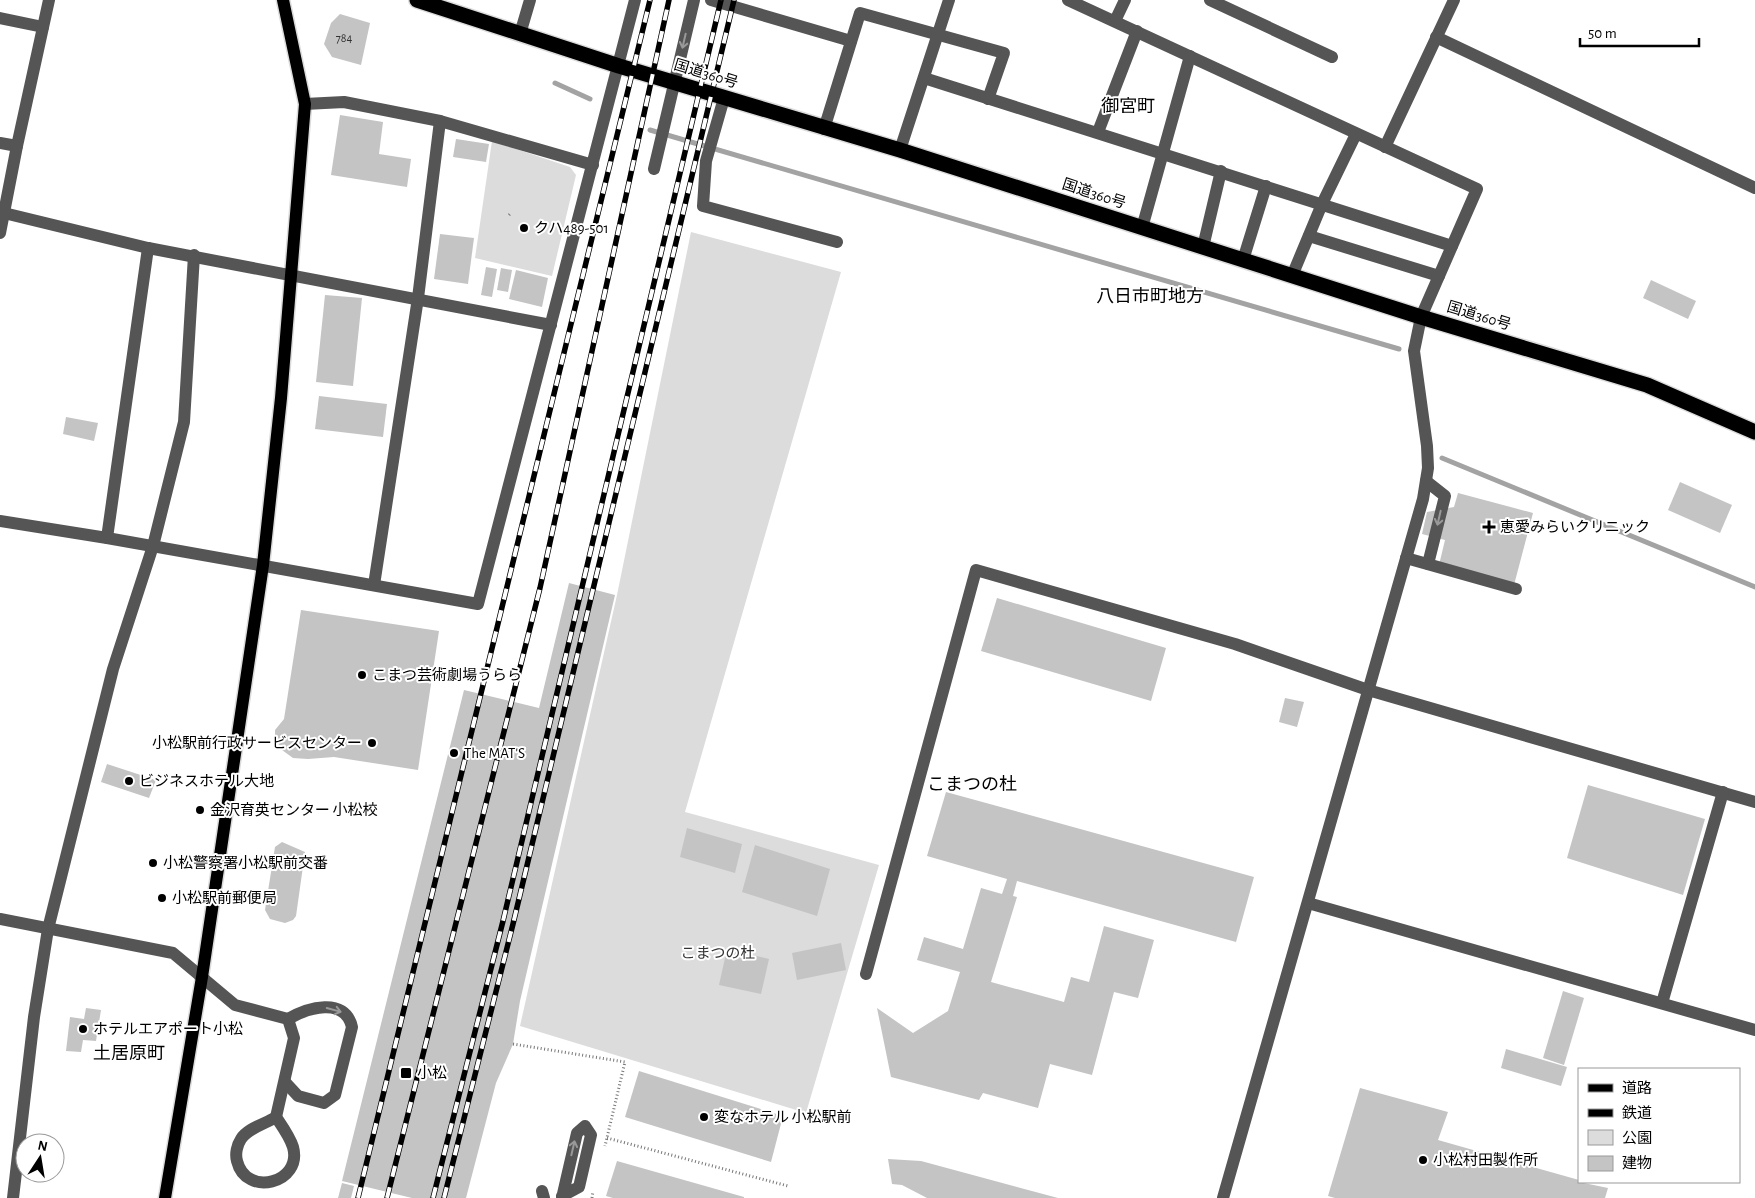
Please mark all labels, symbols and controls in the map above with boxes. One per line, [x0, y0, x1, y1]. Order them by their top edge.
scale bar [1580, 15, 1699, 47]
text: 50 m [1588, 26, 1617, 41]
house number: 784 [336, 32, 352, 44]
one-way arrow [679, 33, 688, 49]
street label: 国道360号 [672, 56, 740, 91]
district label: 御宮町 [1101, 96, 1155, 116]
street label: 国道360号 [1060, 176, 1128, 211]
place label: クハ489-501 [534, 220, 609, 236]
marker: クハ489-501 [518, 222, 530, 234]
district label: 八日市町地方 [1096, 287, 1204, 306]
street label: 国道360号 [1445, 298, 1513, 333]
one-way arrow [1434, 510, 1443, 526]
place label: 恵愛みらいクリニック [1500, 519, 1650, 535]
marker: 恵愛みらいクリニック [1482, 520, 1496, 534]
place label: こまつ芸術劇場うらら [372, 666, 522, 683]
marker: こまつ芸術劇場うらら [356, 669, 368, 681]
place label: 小松駅前行政サービスセンター [152, 735, 362, 751]
marker: 小松駅前行政サービスセンター [366, 737, 378, 749]
place label: The MAT'S [464, 746, 525, 761]
marker: The MAT'S [448, 747, 460, 759]
place label: ビジネスホテル大地 [139, 773, 274, 789]
marker: ビジネスホテル大地 [123, 775, 135, 787]
district label: こまつの杜 [927, 775, 1017, 794]
place label: 金沢育英センター 小松校 [210, 802, 377, 818]
marker: 金沢育英センター 小松校 [194, 804, 206, 816]
place label: 小松警察署小松駅前交番 [163, 855, 328, 871]
marker: 小松警察署小松駅前交番 [147, 857, 159, 869]
place label: 小松駅前郵便局 [172, 890, 277, 906]
marker: 小松駅前郵便局 [156, 892, 168, 904]
park label: こまつの杜 [680, 945, 756, 961]
one-way arrow [325, 1006, 341, 1015]
place label: ホテルエアポート小松 [93, 1021, 243, 1037]
marker: ホテルエアポート小松 [77, 1023, 89, 1035]
district label: 土居原町 [93, 1044, 165, 1063]
place label: 小松 [417, 1065, 447, 1081]
marker: 小松 [399, 1066, 413, 1080]
legend [1578, 1068, 1740, 1183]
text: 道路 [1622, 1080, 1652, 1096]
text: 鉄道 [1622, 1105, 1652, 1121]
place label: 変なホテル 小松駅前 [714, 1109, 851, 1125]
marker: 変なホテル 小松駅前 [698, 1111, 710, 1123]
text: 公園 [1622, 1130, 1652, 1146]
north arrow [15, 1133, 65, 1183]
text: N [36, 1138, 49, 1154]
one-way arrow [569, 1141, 578, 1157]
place label: 小松村田製作所 [1433, 1151, 1538, 1168]
marker: 小松村田製作所 [1417, 1154, 1429, 1166]
text: 建物 [1622, 1155, 1652, 1171]

